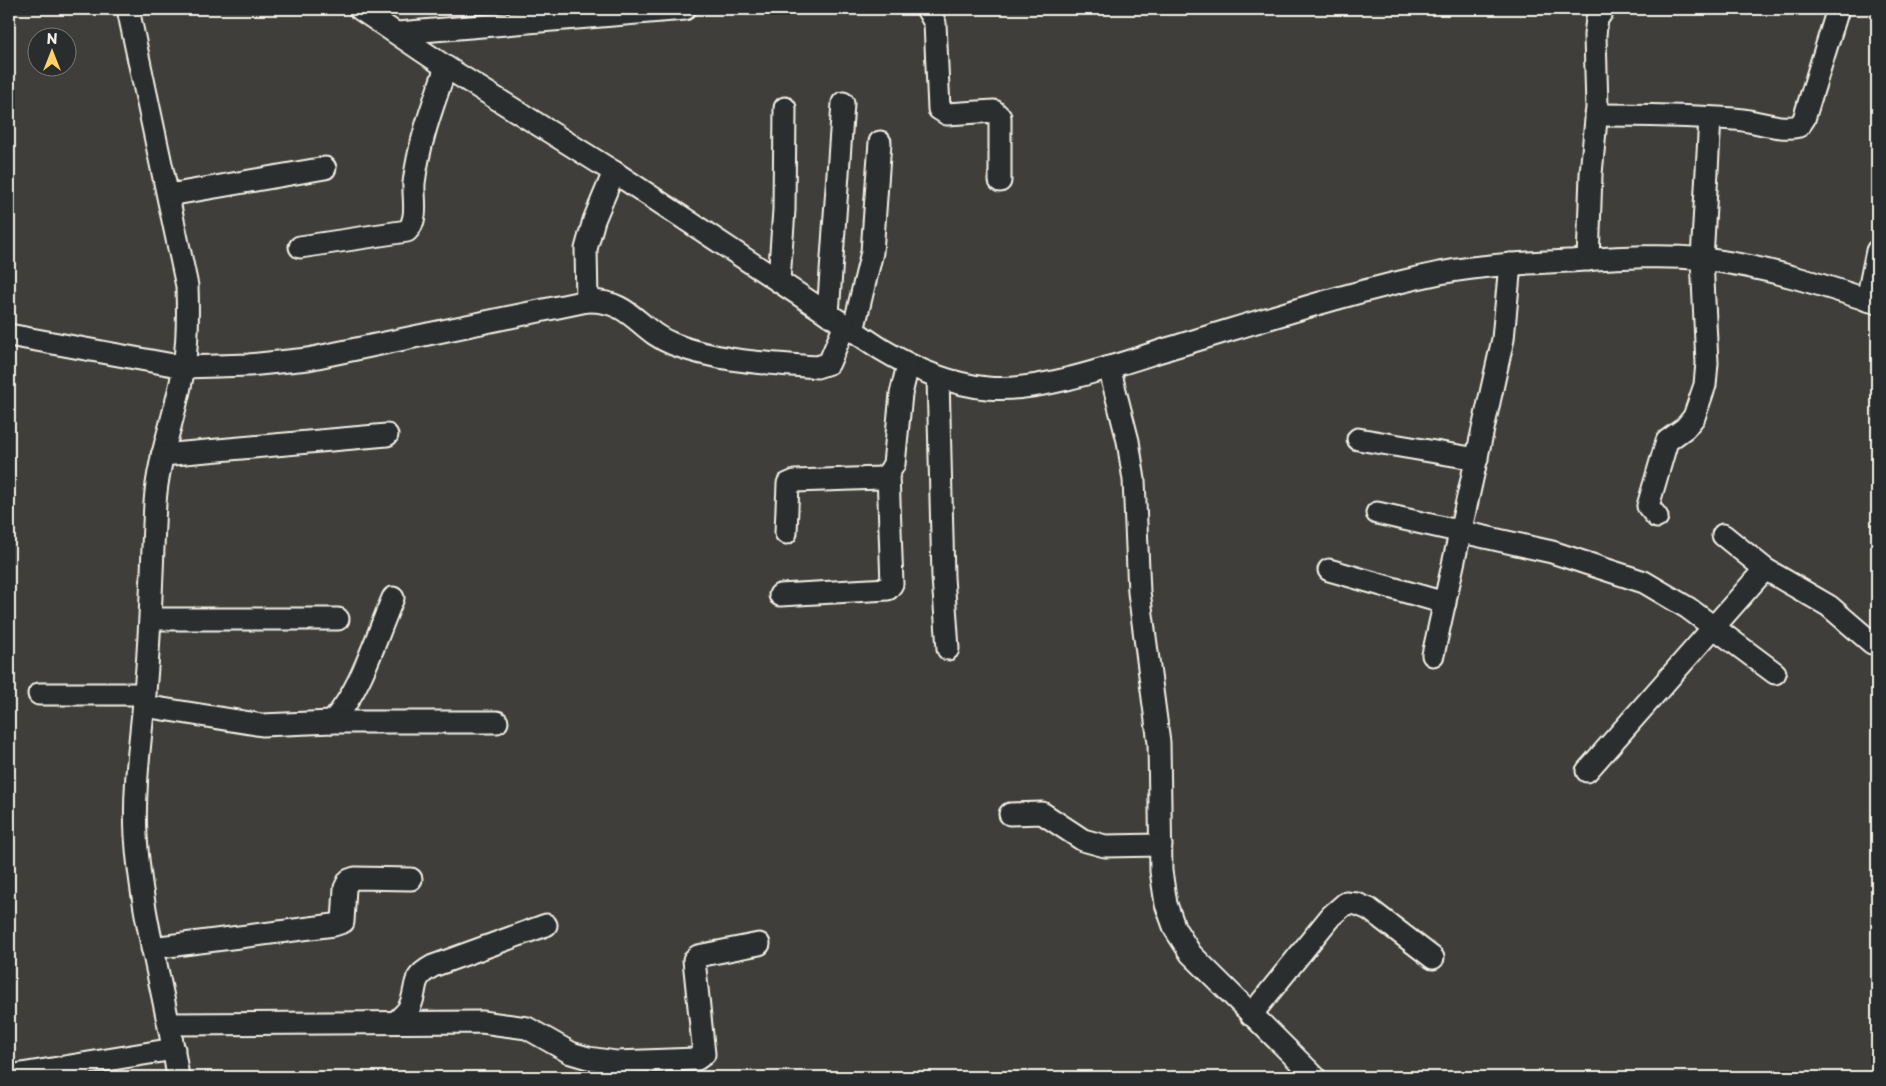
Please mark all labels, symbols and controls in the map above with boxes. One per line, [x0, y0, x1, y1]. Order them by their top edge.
north arrow [28, 28, 78, 78]
text: N [46, 28, 58, 49]

